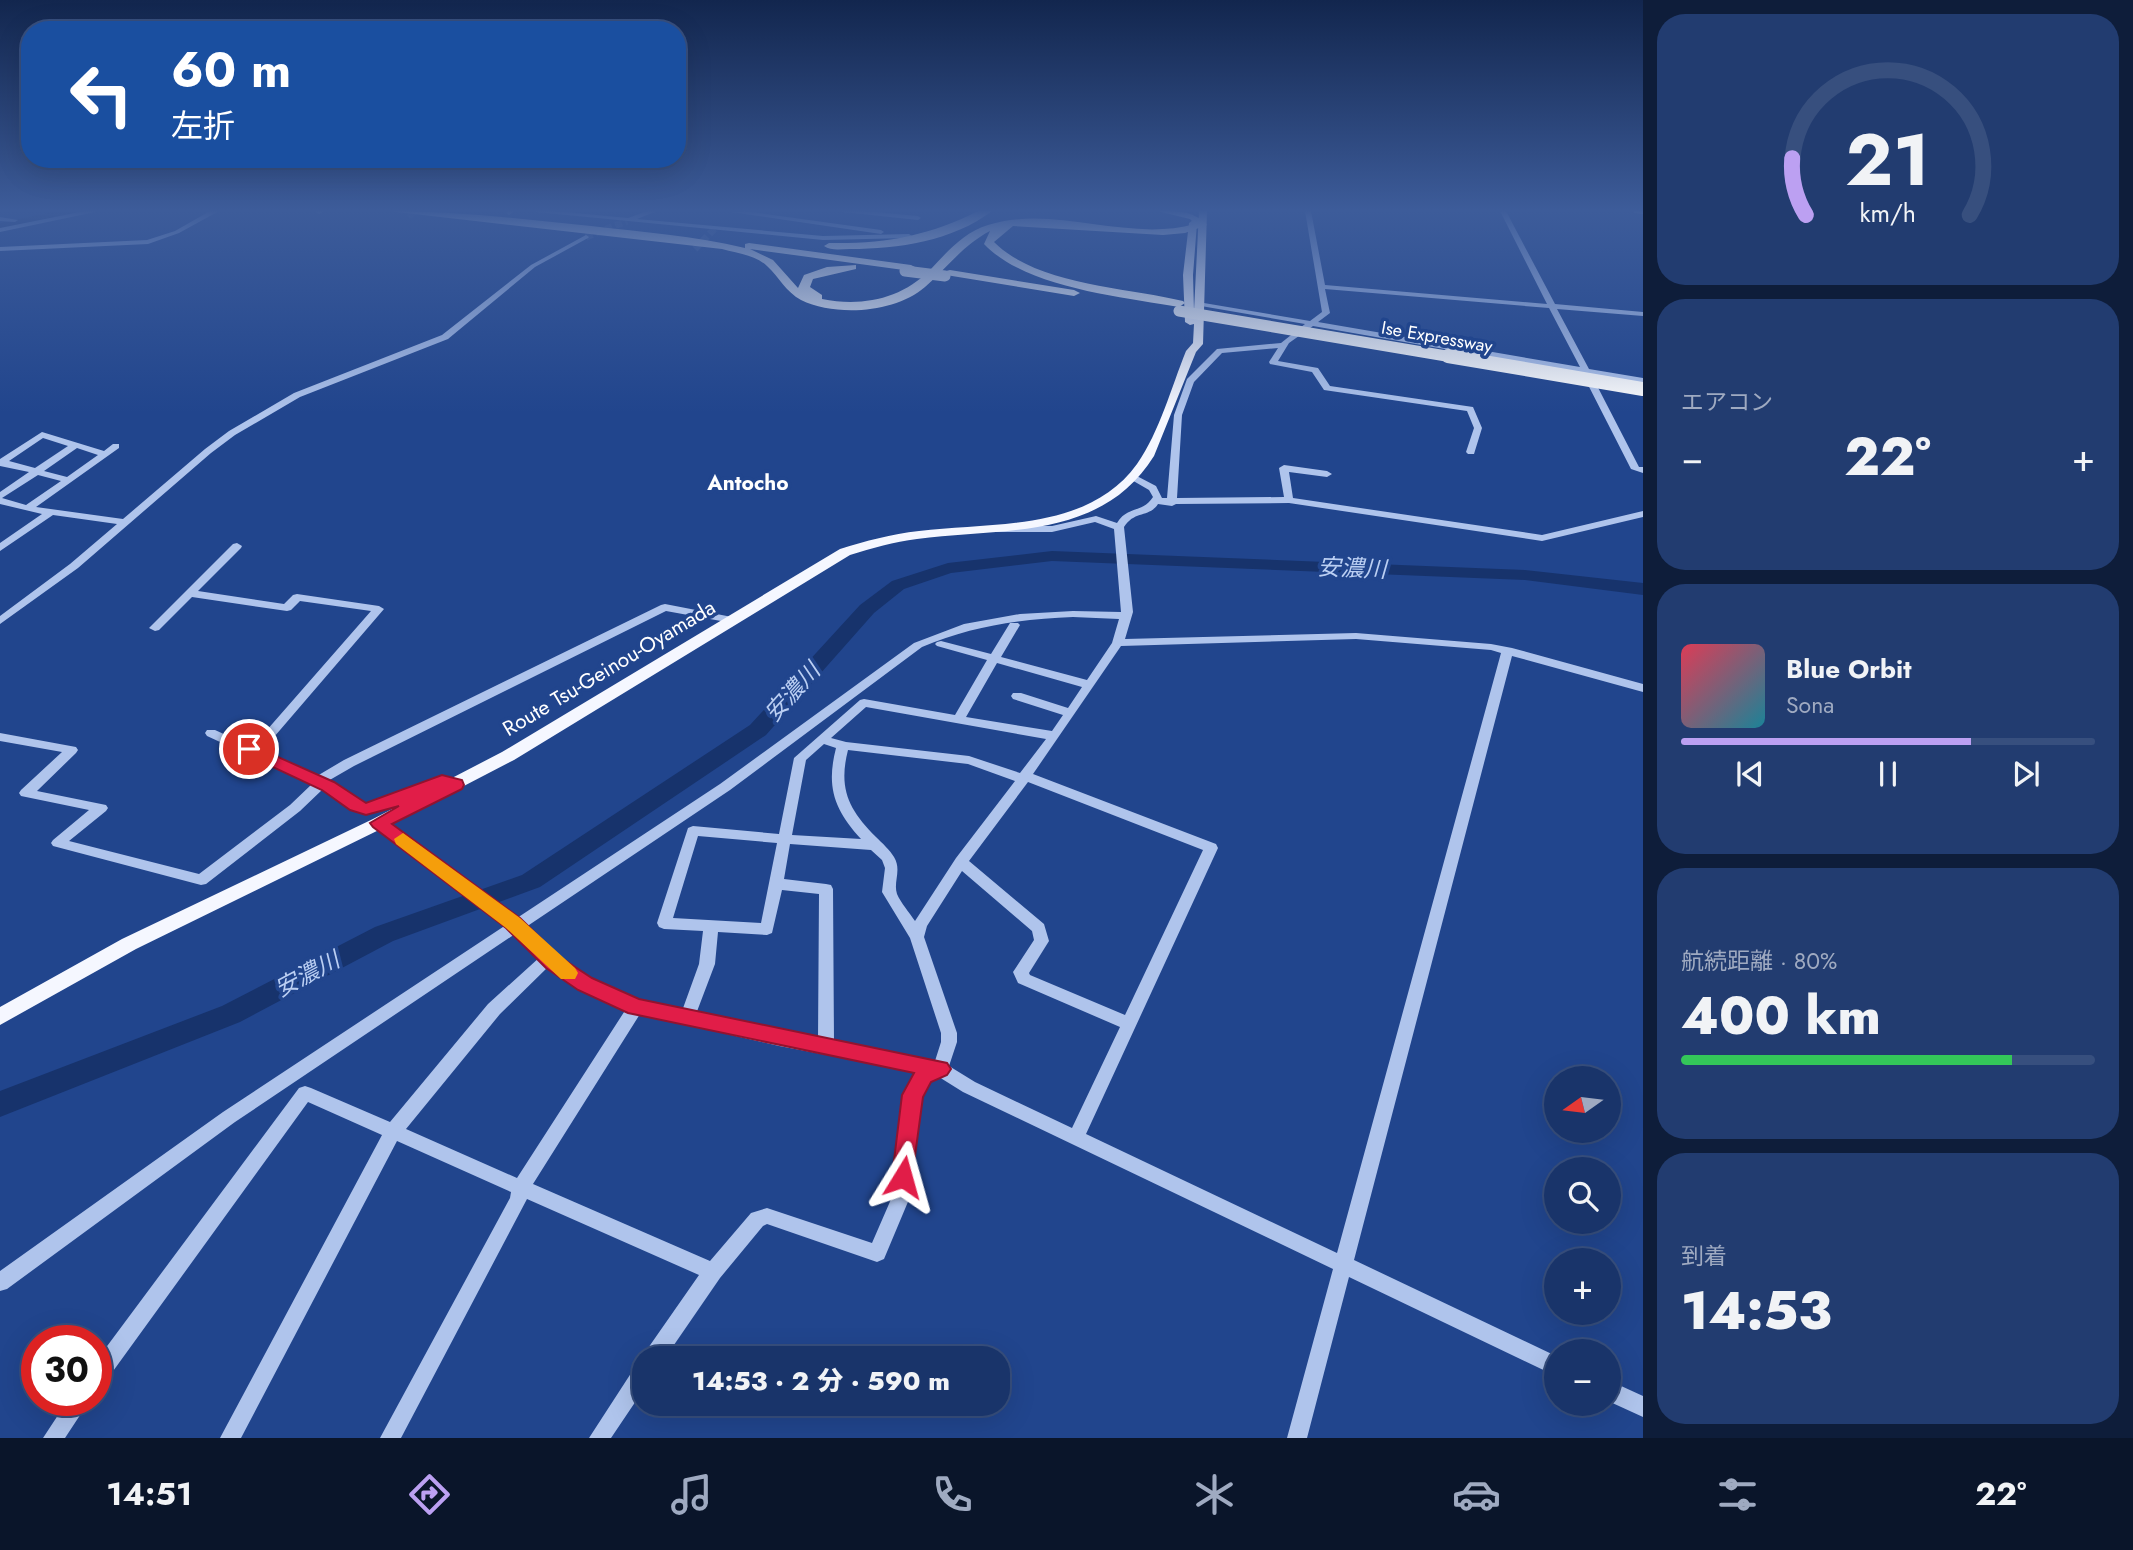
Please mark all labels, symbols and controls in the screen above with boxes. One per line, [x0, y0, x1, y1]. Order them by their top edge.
text: 60 m [171, 35, 291, 105]
icon: left [56, 49, 147, 140]
text: 左折 [171, 103, 235, 149]
text: 21 [1846, 108, 1930, 213]
text: km/h [1860, 195, 1916, 231]
street label: Ise Expressway [1379, 314, 1495, 360]
text: エアコン [1681, 385, 1773, 419]
text: 22° [1844, 419, 1931, 495]
text: − [1681, 430, 1703, 485]
text: + [2072, 430, 2095, 485]
district label: Antocho [706, 468, 789, 498]
water label: 安濃川 [1317, 550, 1390, 586]
street label: Route Tsu-Geinou-Oyamada [497, 593, 721, 743]
text: Blue Orbit [1786, 650, 1911, 688]
water label: 安濃川 [756, 653, 830, 729]
text: Sona [1786, 688, 1834, 722]
pin [219, 719, 279, 779]
icon: arrive [230, 730, 268, 768]
icon: previous [1731, 755, 1769, 793]
icon: pause [1869, 755, 1907, 793]
icon: next [2007, 755, 2045, 793]
water label: 安濃川 [269, 941, 348, 1005]
text: 航続距離 · 80% [1681, 944, 1837, 978]
text: 400 km [1681, 978, 1881, 1054]
north arrow [1544, 1066, 1620, 1143]
map controls [1544, 1066, 1621, 1416]
position arrow [866, 1140, 940, 1214]
button: search [1544, 1157, 1621, 1234]
text: 到着 [1681, 1239, 1727, 1273]
button: + [1544, 1248, 1621, 1325]
text: 14:53 [1681, 1273, 1832, 1349]
speed limit sign: 30 [21, 1325, 112, 1416]
button: − [1544, 1339, 1621, 1416]
text: 14:53 · 2 分 · 590 m [692, 1362, 950, 1400]
icon: directions [405, 1470, 454, 1519]
icon: music [667, 1470, 716, 1519]
icon: phone [928, 1470, 977, 1519]
icon: climate [1190, 1470, 1239, 1519]
icon: car [1452, 1470, 1501, 1519]
icon: filters [1713, 1470, 1762, 1519]
text: 14:51 [106, 1471, 192, 1517]
text: 22° [1975, 1471, 2027, 1517]

